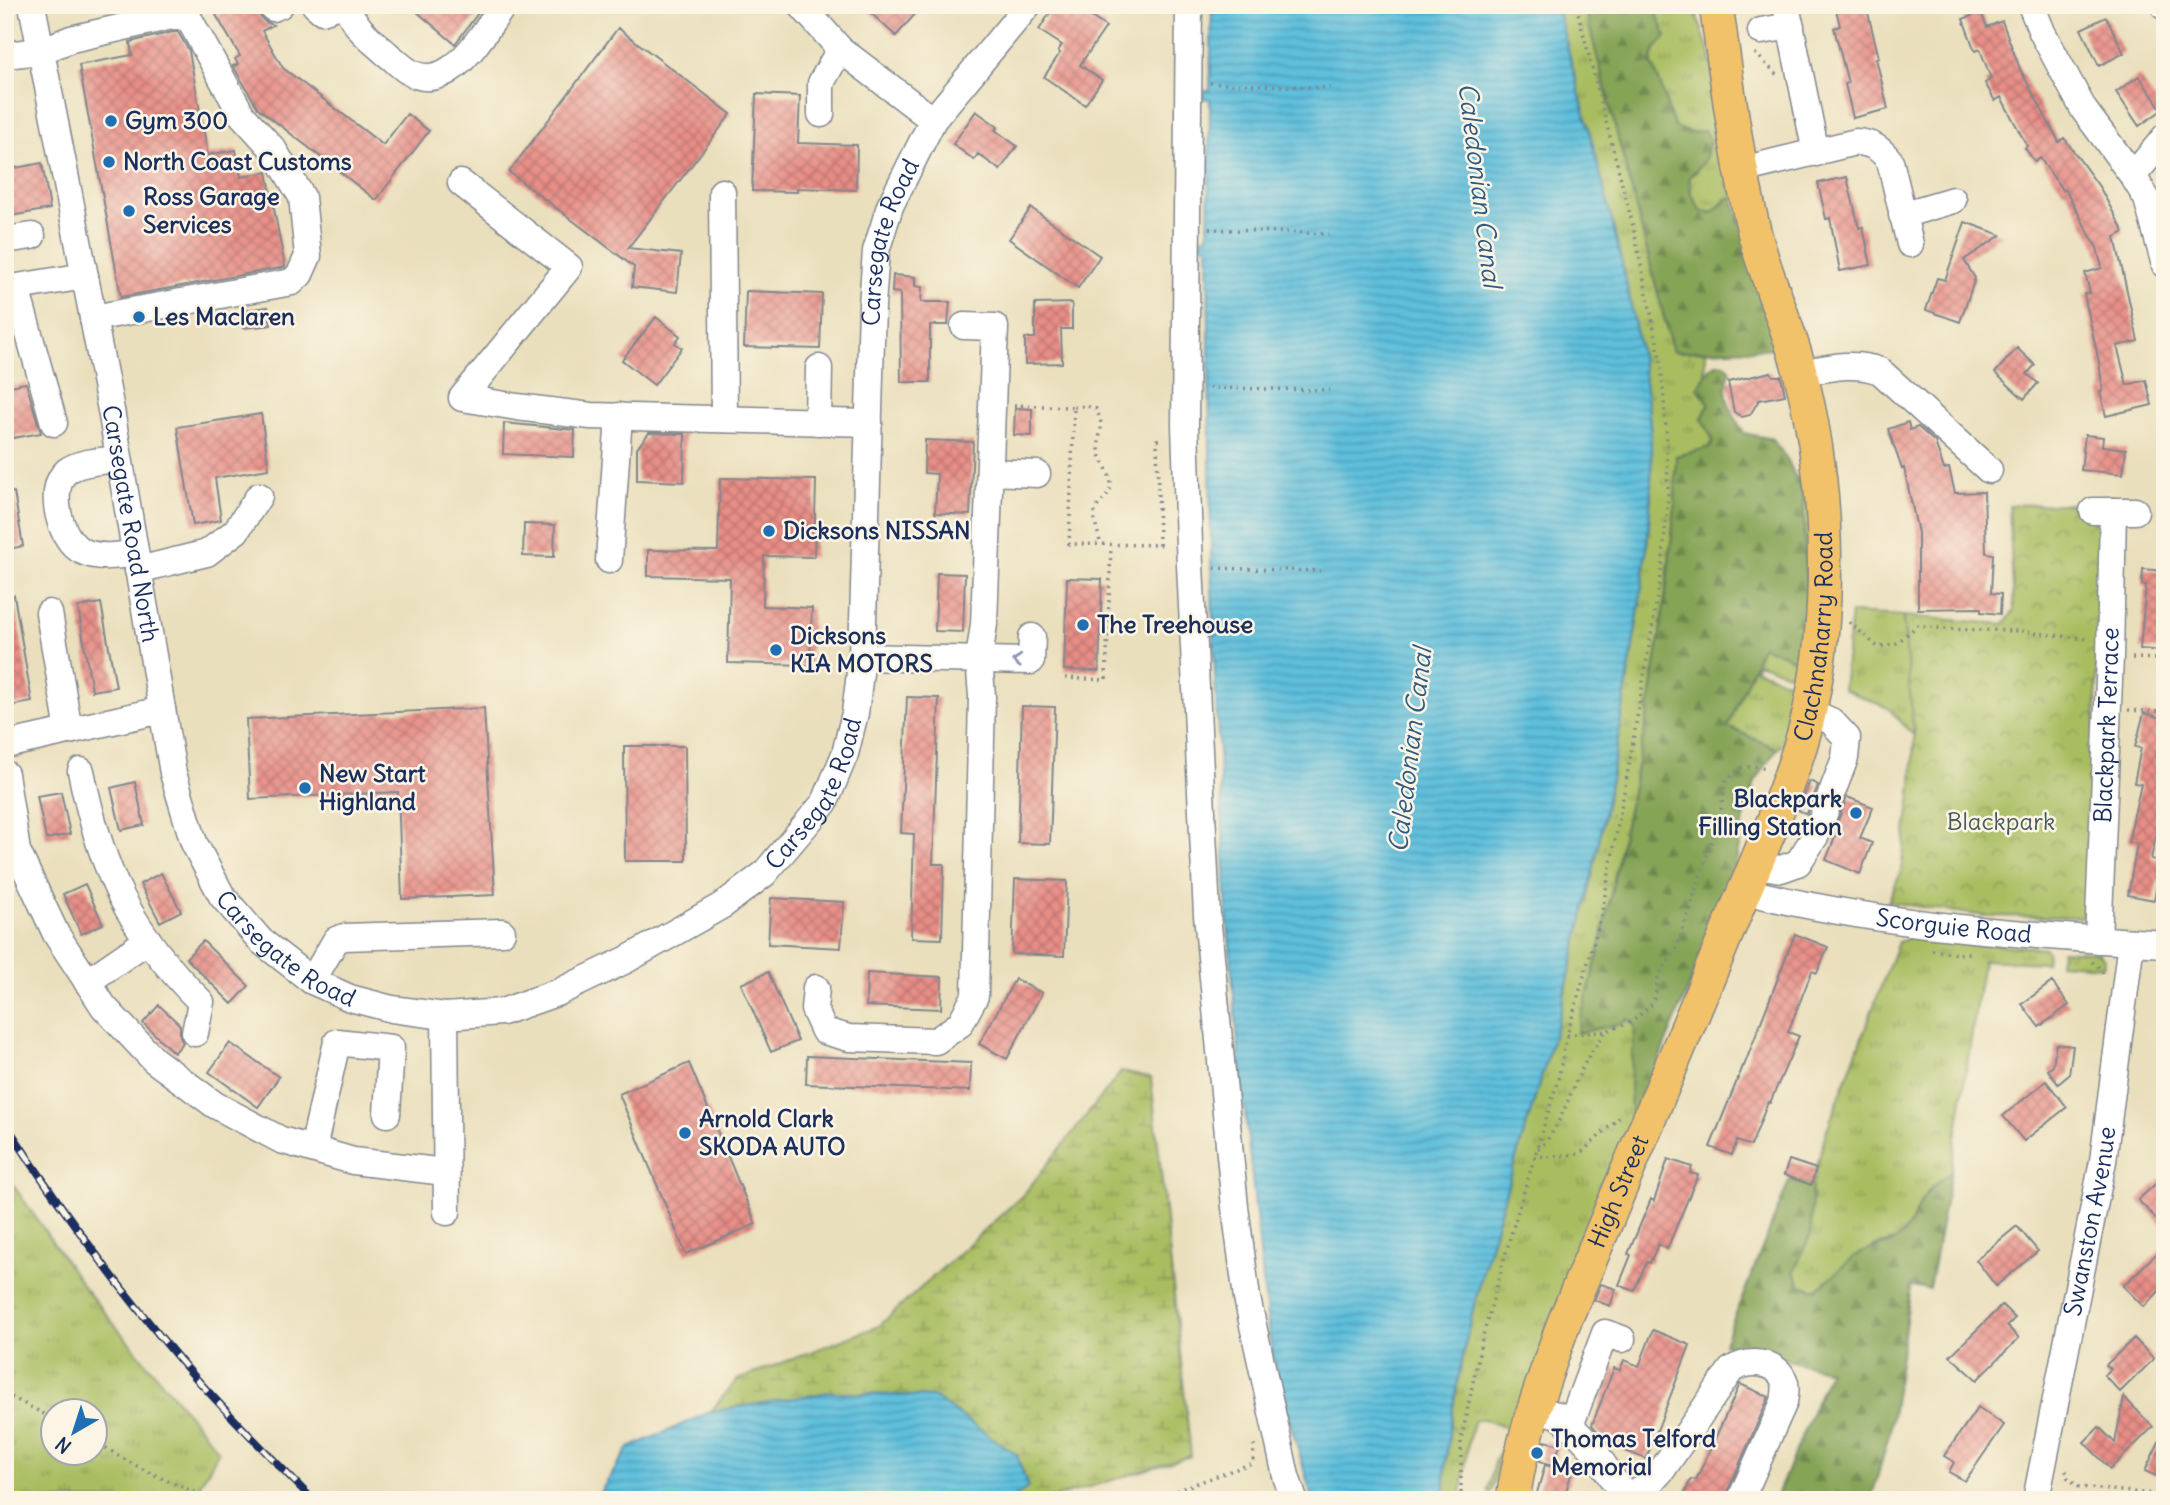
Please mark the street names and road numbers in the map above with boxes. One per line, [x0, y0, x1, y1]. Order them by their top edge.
street label: Carsegate Road [855, 154, 925, 326]
street label: Carsegate Road North [96, 403, 166, 644]
street label: Clachnaharry Road [1786, 531, 1839, 745]
street label: Blackpark Terrace [2087, 627, 2125, 824]
street label: Carsegate Road [758, 715, 867, 875]
street label: Carsegate Road [210, 884, 361, 1013]
street label: Scorguie Road [1874, 901, 2033, 949]
street label: Swanston Avenue [2057, 1125, 2121, 1318]
street label: High Street [1581, 1130, 1655, 1252]

